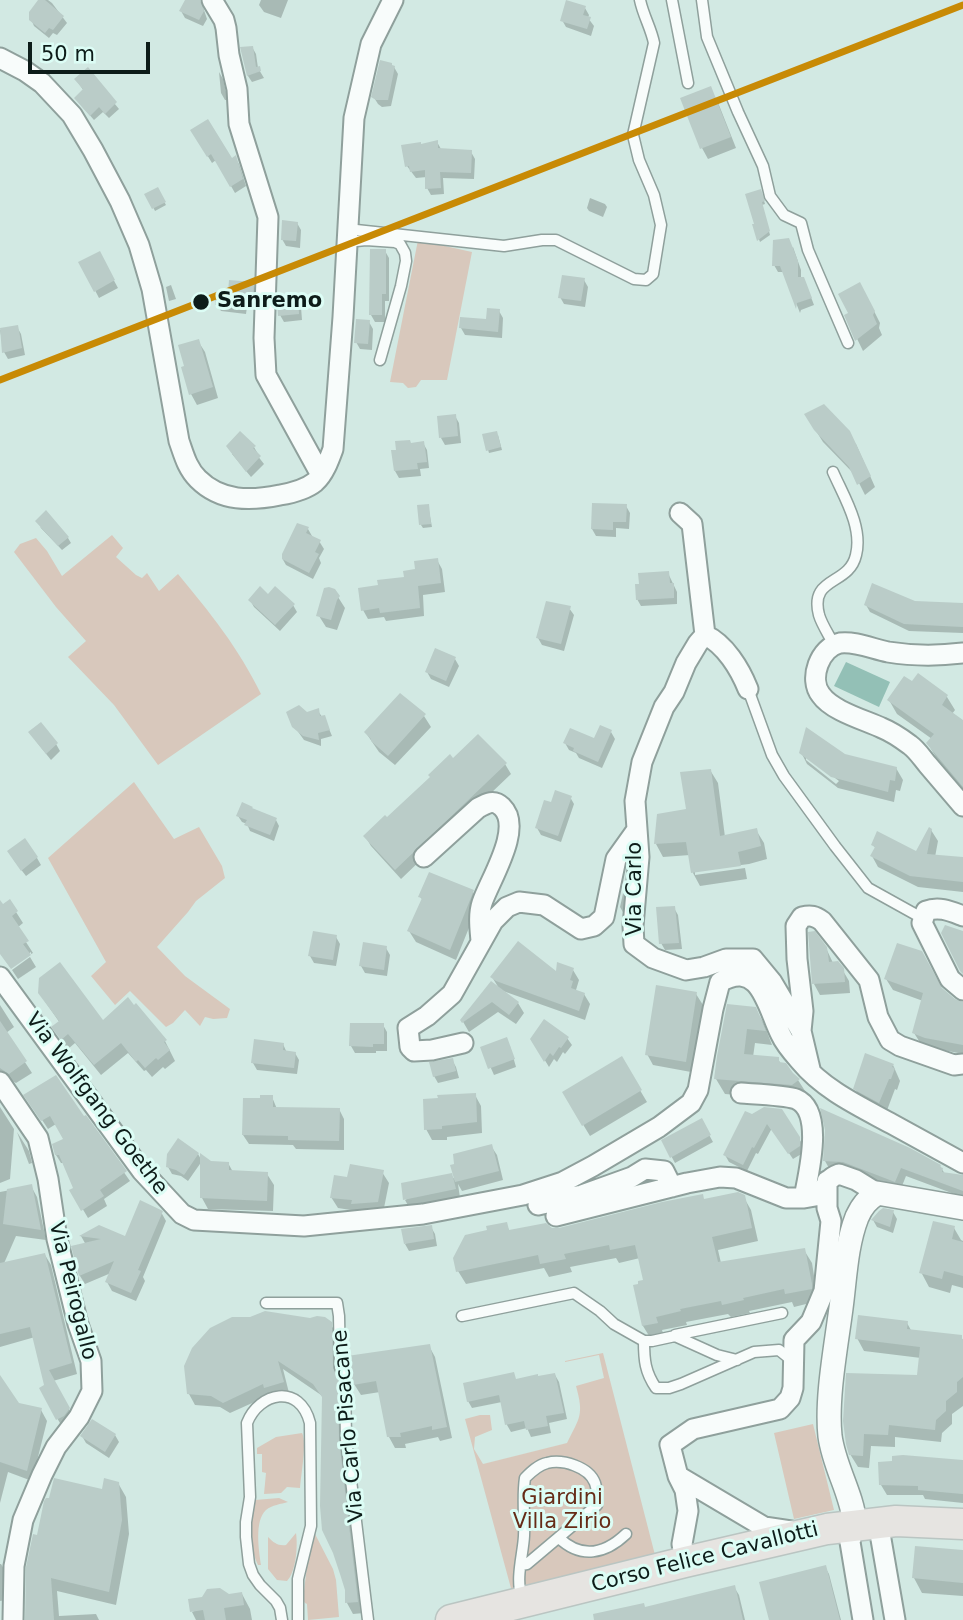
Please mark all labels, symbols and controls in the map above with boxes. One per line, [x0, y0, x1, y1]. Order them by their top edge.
scale bar [32, 28, 154, 72]
text: 50 m [41, 42, 95, 66]
place label: Sanremo [217, 289, 322, 315]
marker: Sanremo [191, 292, 211, 312]
street label: Via Carlo [623, 842, 649, 936]
street label: Via Wolfgang Goethe [19, 1008, 173, 1200]
street label: Via Peirogallo [43, 1219, 101, 1363]
street label: Via Carlo Pisacane [328, 1329, 370, 1523]
park label: Giardini Villa Zirio [513, 1486, 611, 1536]
street label: Corso Felice Cavallotti [589, 1518, 821, 1598]

